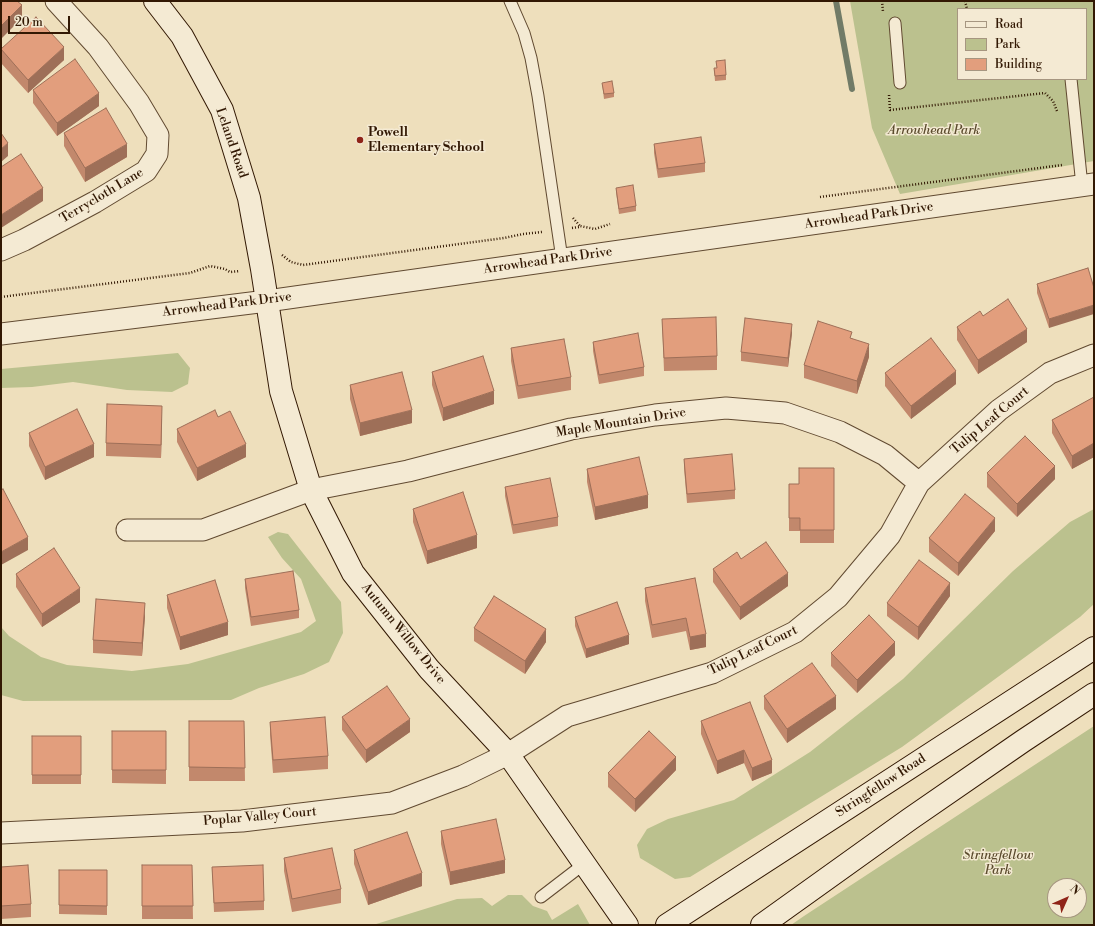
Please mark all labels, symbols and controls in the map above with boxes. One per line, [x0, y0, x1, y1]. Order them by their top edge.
scale bar [10, 8, 72, 34]
legend [957, 8, 1087, 80]
text: 20 m [15, 15, 43, 30]
text: Road [995, 17, 1023, 32]
text: Park [995, 37, 1020, 52]
text: Building [995, 57, 1042, 72]
street label: Leland Road [212, 106, 250, 180]
park label: Arrowhead Park [888, 123, 980, 139]
place label: Powell Elementary School [368, 125, 484, 156]
marker: Powell Elementary School [355, 135, 365, 145]
street label: Terrycloth Lane [57, 165, 147, 227]
street label: Arrowhead Park Drive [804, 199, 934, 233]
street label: Arrowhead Park Drive [483, 244, 613, 278]
street label: Arrowhead Park Drive [162, 289, 292, 321]
street label: Tulip Leaf Court [948, 384, 1032, 458]
street label: Maple Mountain Drive [555, 405, 687, 441]
street label: Autumn Willow Drive [358, 580, 448, 688]
street label: Tulip Leaf Court [706, 623, 800, 679]
street label: Stringfellow Road [833, 751, 929, 821]
street label: Poplar Valley Court [203, 804, 317, 830]
park label: Stringfellow Park [963, 848, 1033, 879]
north arrow [1047, 878, 1087, 918]
text: N [1067, 882, 1083, 898]

